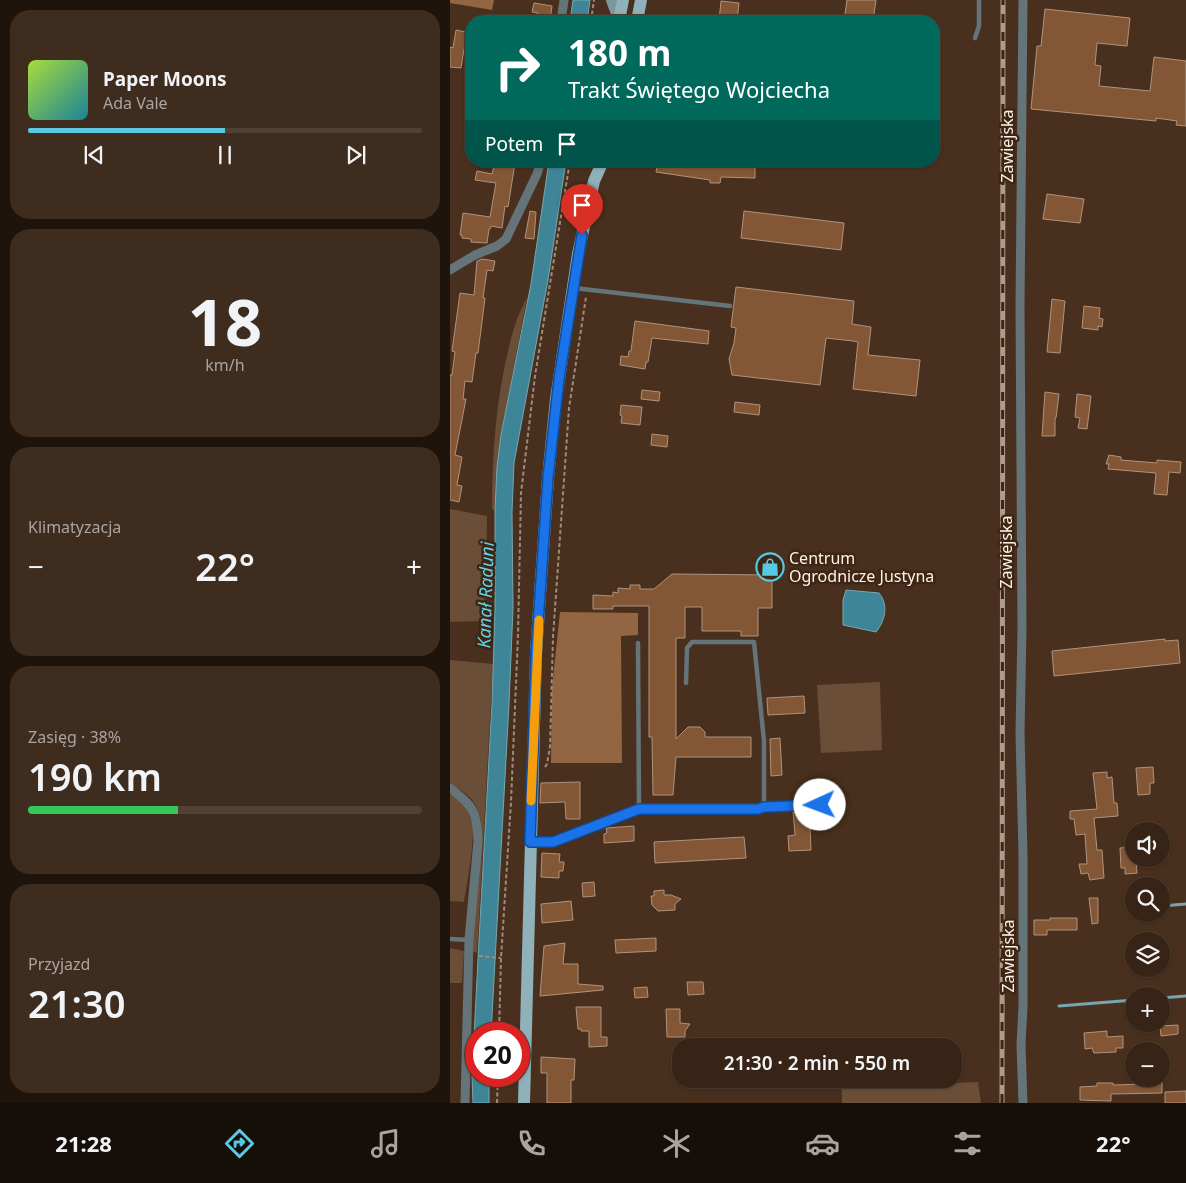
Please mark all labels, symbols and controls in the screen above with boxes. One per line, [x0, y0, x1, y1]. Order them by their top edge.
text: 180 m [568, 29, 671, 76]
icon: right [485, 35, 550, 100]
text: Paper Moons [103, 66, 227, 92]
text: Trakt Świętego Wojciecha [568, 74, 830, 104]
text: Ada Vale [103, 92, 168, 114]
street label: Zawiejska [996, 109, 1018, 183]
icon: arrive [553, 130, 581, 158]
text: Potem [485, 131, 543, 157]
icon: previous [80, 141, 108, 169]
icon: pause [211, 141, 239, 169]
icon: next [342, 141, 370, 169]
pin [561, 184, 603, 235]
icon: arrive [568, 191, 596, 219]
text: 18 [188, 277, 262, 365]
text: km/h [205, 354, 245, 376]
street label: Zawiejska [995, 515, 1017, 589]
text: Klimatyzacja [28, 516, 121, 538]
text: 22° [195, 540, 255, 592]
water label: Kanał Raduni [471, 541, 499, 649]
text: − [28, 547, 44, 585]
text: + [406, 547, 422, 585]
place label: Centrum Ogrodnicze Justyna [789, 547, 934, 587]
shop icon: Centrum Ogrodnicze Justyna [755, 552, 785, 582]
text: Zasięg · 38% [28, 726, 121, 748]
text: 190 km [28, 750, 162, 802]
position arrow [793, 778, 845, 830]
map controls [1125, 822, 1170, 1087]
button: sound [1125, 822, 1170, 867]
button: search [1125, 877, 1170, 922]
street label: Zawiejska [997, 919, 1019, 993]
button: layers [1125, 932, 1170, 977]
text: Przyjazd [28, 953, 90, 975]
text: 21:30 [28, 977, 125, 1029]
button: + [1125, 987, 1170, 1032]
speed limit sign: 20 [465, 1022, 530, 1087]
button: − [1125, 1042, 1170, 1087]
text: 21:30 · 2 min · 550 m [724, 1050, 910, 1076]
icon: directions [222, 1126, 257, 1161]
icon: music [368, 1126, 403, 1161]
icon: phone [514, 1126, 549, 1161]
icon: climate [659, 1126, 694, 1161]
icon: car [805, 1126, 840, 1161]
icon: filters [950, 1126, 985, 1161]
text: 21:28 [55, 1128, 112, 1158]
text: 22° [1096, 1128, 1131, 1158]

